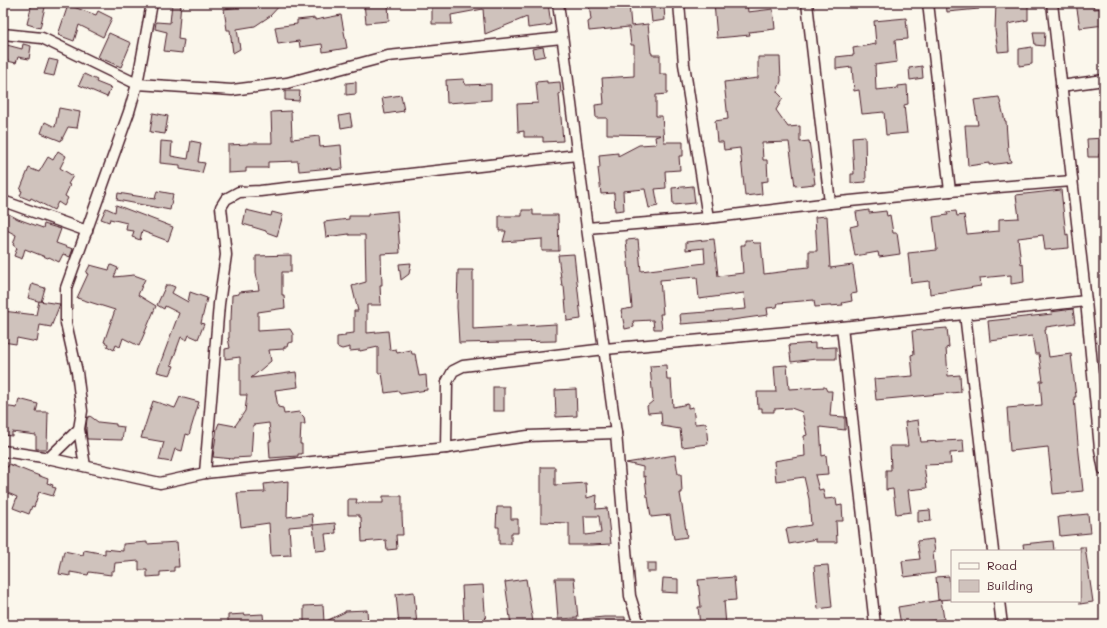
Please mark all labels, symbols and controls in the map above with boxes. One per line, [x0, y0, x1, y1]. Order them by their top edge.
legend [951, 550, 1081, 602]
text: Road [987, 557, 1017, 573]
text: Building [987, 577, 1033, 593]

